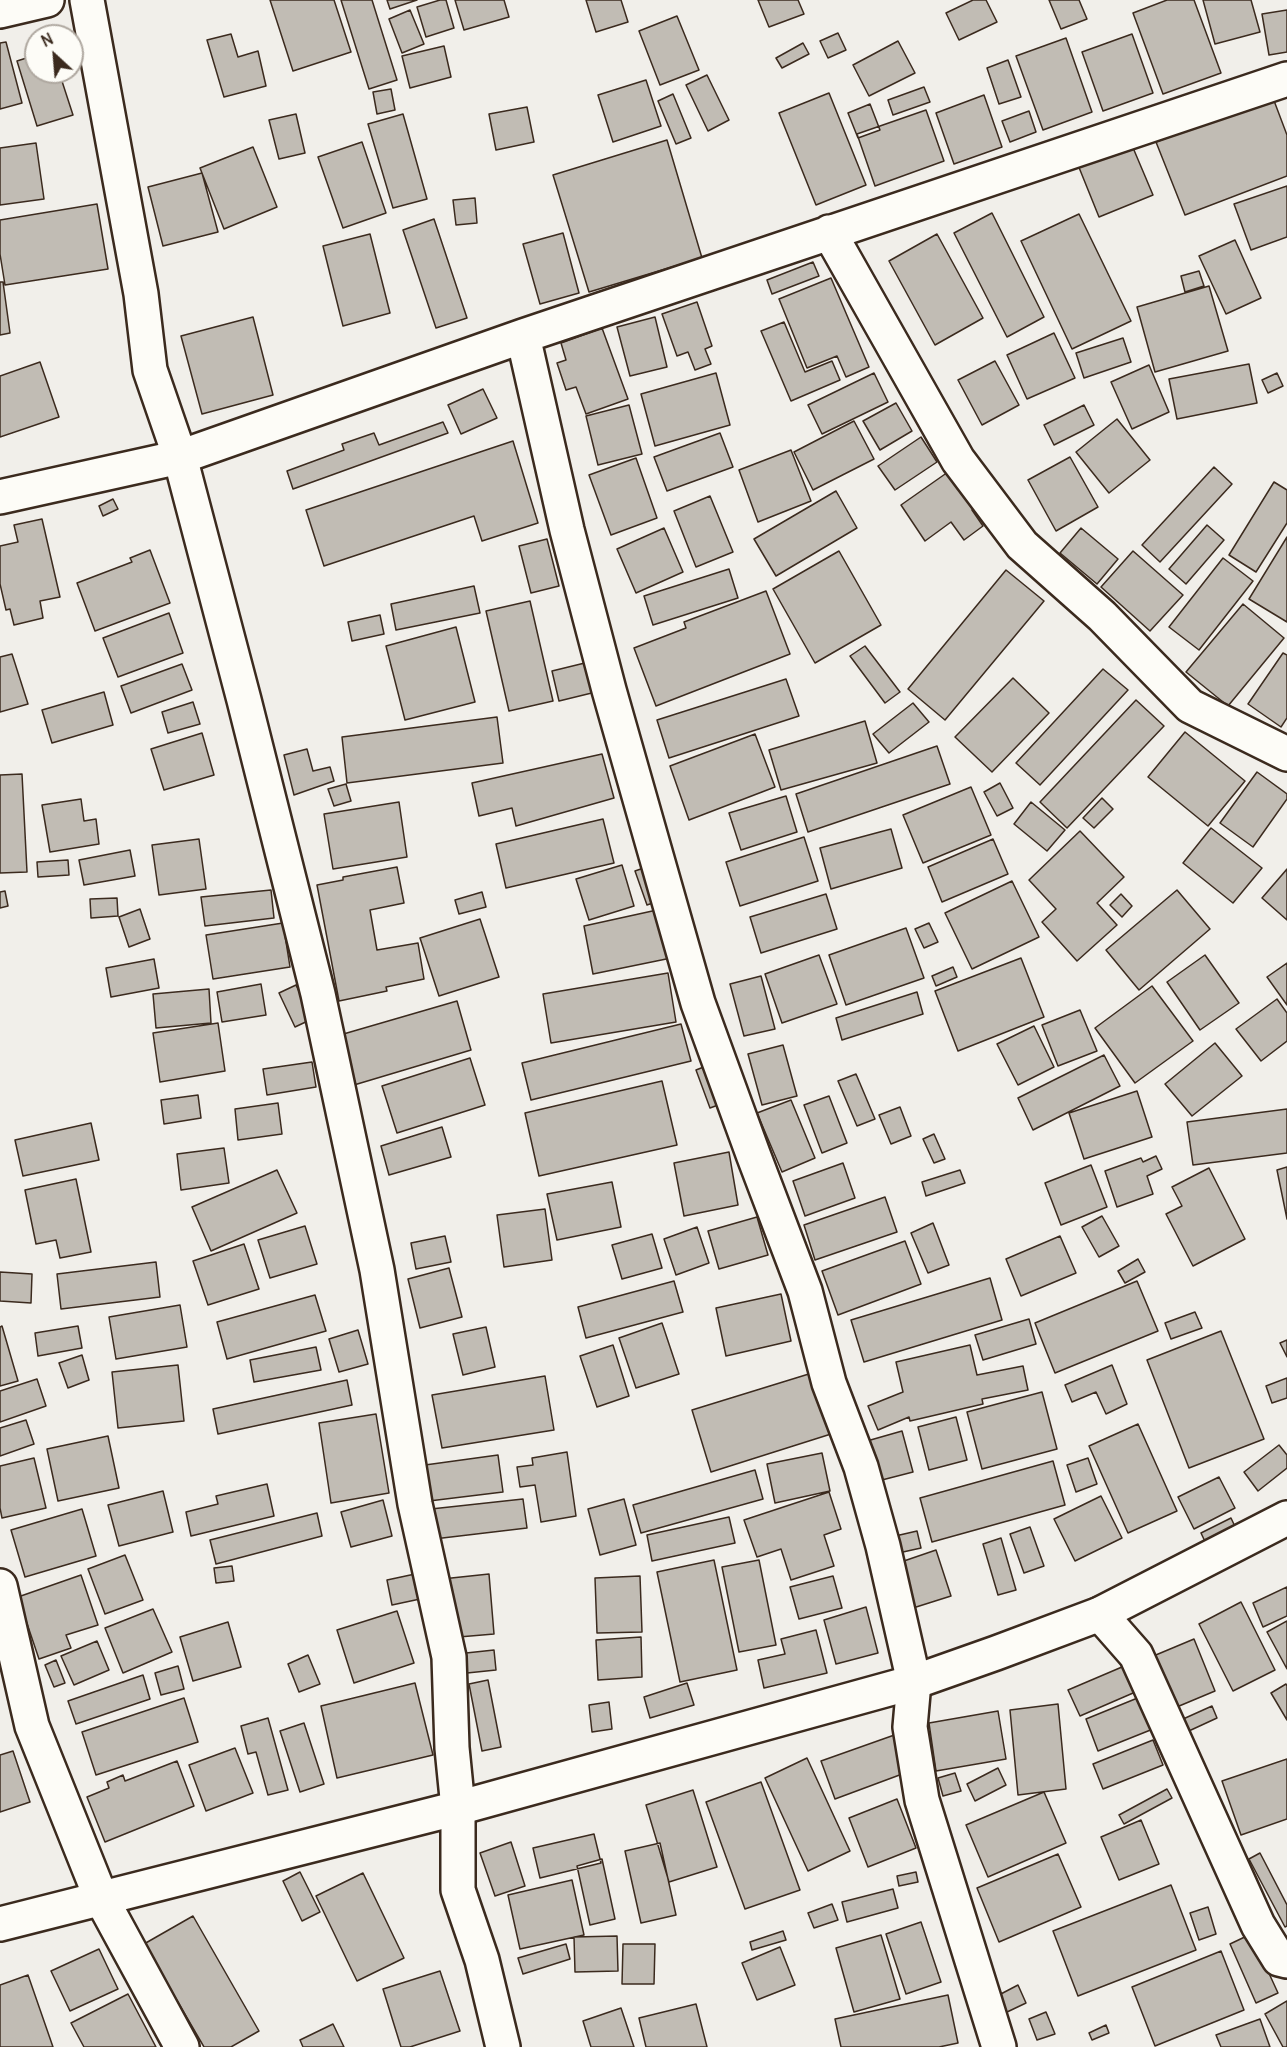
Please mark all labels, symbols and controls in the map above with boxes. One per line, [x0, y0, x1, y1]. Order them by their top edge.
north arrow [24, 24, 84, 84]
text: N [38, 28, 56, 51]

